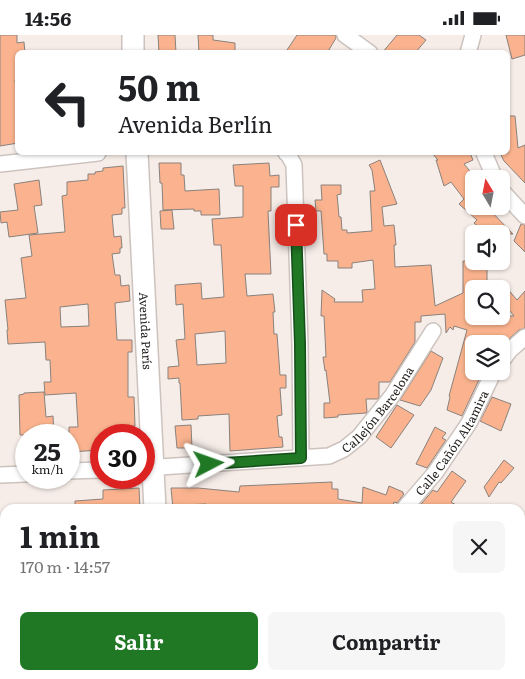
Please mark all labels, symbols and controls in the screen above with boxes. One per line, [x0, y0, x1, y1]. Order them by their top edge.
text: 14:56 [25, 4, 71, 32]
text: 50 m [118, 60, 201, 112]
icon: left [35, 70, 100, 135]
text: Avenida Berlín [118, 107, 272, 140]
north arrow [465, 170, 510, 215]
map controls [465, 170, 510, 380]
pin [275, 204, 317, 246]
icon: arrive [282, 211, 310, 239]
button: sound [465, 225, 510, 270]
button: search [465, 280, 510, 325]
street label: Avenida París [135, 292, 157, 371]
button: layers [465, 335, 510, 380]
street label: Callejón Barcelona [337, 362, 418, 457]
street label: Calle Cañón Altamira [411, 387, 493, 499]
speed limit sign: 30 [90, 424, 155, 489]
text: 25 [34, 432, 61, 469]
position arrow [182, 437, 234, 489]
text: km/h [32, 460, 63, 478]
text: 1 min [20, 513, 100, 557]
button: close [453, 521, 505, 573]
text: 170 m · 14:57 [20, 554, 110, 578]
button: Salir [20, 612, 258, 670]
button: Compartir [268, 612, 505, 670]

